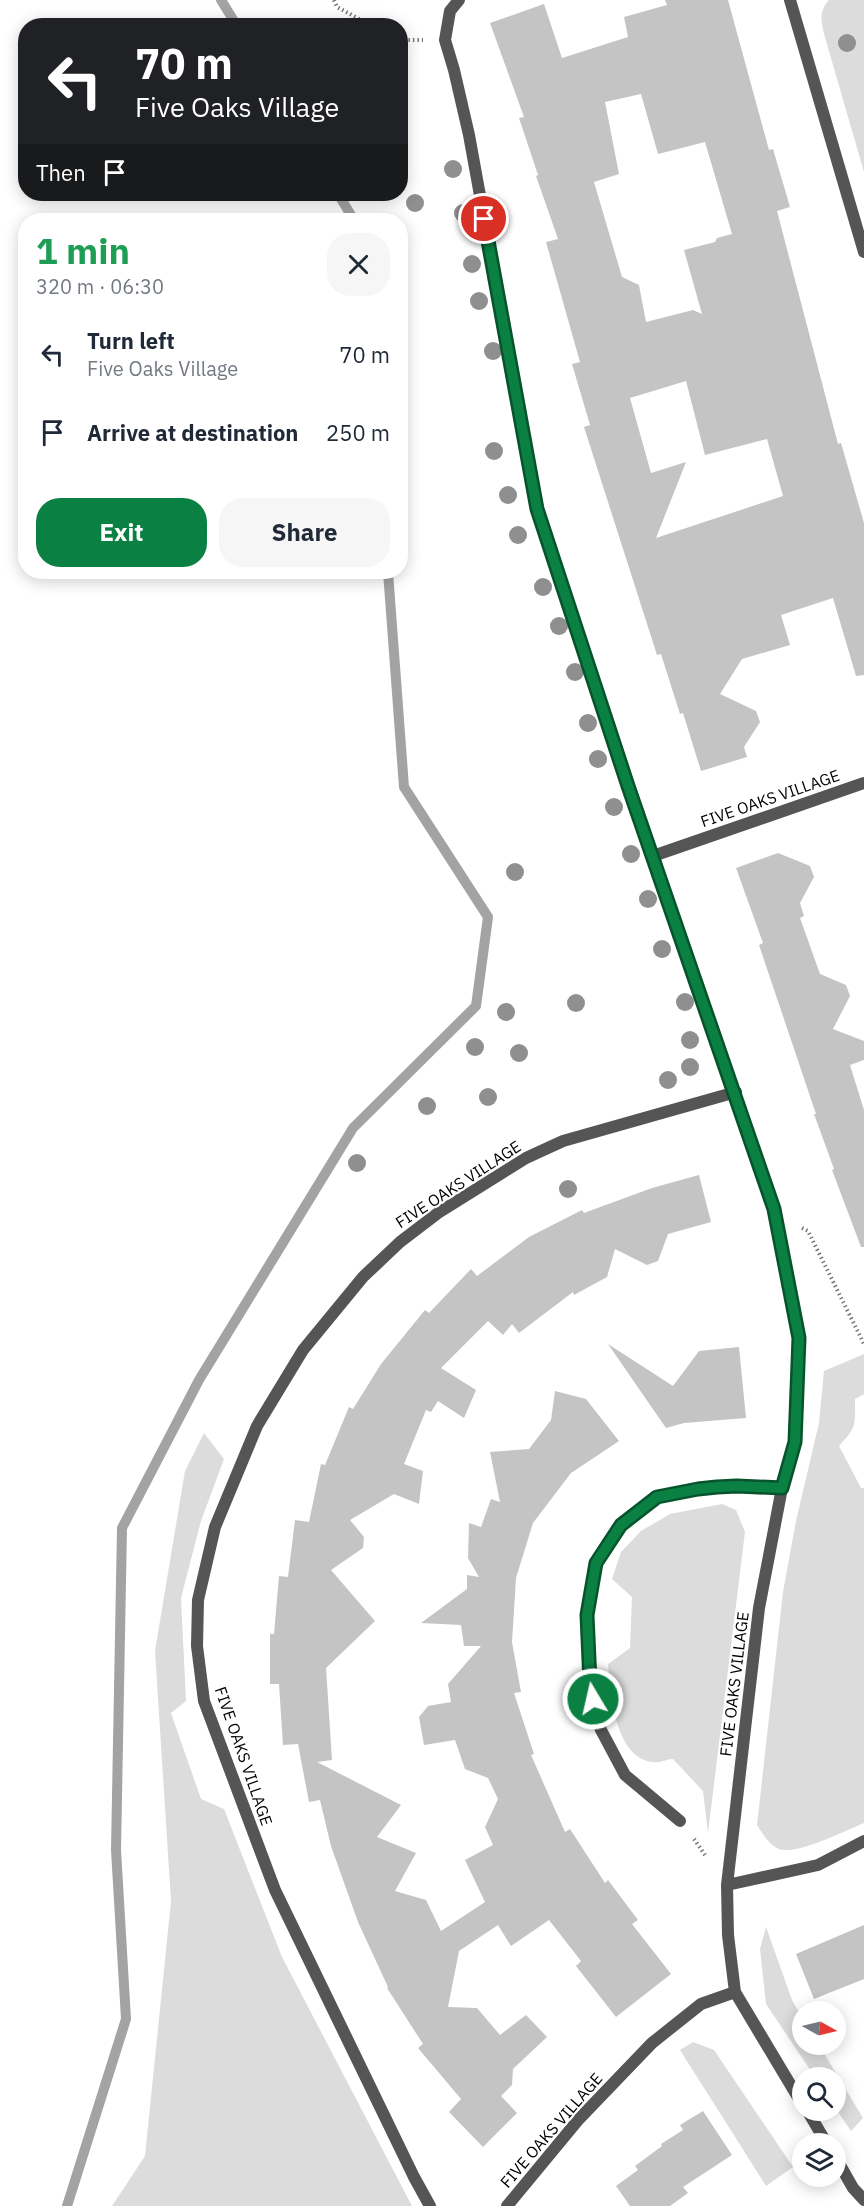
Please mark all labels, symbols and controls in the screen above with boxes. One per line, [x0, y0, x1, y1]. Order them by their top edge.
text: 70 m [135, 36, 233, 91]
icon: left [36, 42, 114, 120]
text: Five Oaks Village [135, 89, 339, 124]
icon: arrive [98, 156, 131, 189]
text: Then [36, 158, 86, 187]
pin [458, 193, 509, 244]
icon: arrive [467, 202, 500, 235]
text: 1 min [36, 227, 130, 274]
button: close [327, 233, 390, 296]
text: 320 m · 06:30 [36, 273, 164, 300]
text: Turn left [87, 326, 175, 355]
icon: left [36, 338, 69, 371]
text: 70 m [339, 340, 390, 369]
text: Five Oaks Village [87, 355, 238, 382]
icon: arrive [36, 416, 69, 449]
text: Arrive at destination [87, 418, 298, 447]
text: 250 m [326, 418, 390, 447]
button: Exit [36, 498, 207, 567]
button: Share [219, 498, 390, 567]
street label: FIVE OAKS VILLAGE [698, 765, 842, 831]
street label: FIVE OAKS VILLAGE [391, 1136, 525, 1232]
street label: FIVE OAKS VILLAGE [715, 1611, 753, 1757]
position arrow [561, 1667, 625, 1731]
street label: FIVE OAKS VILLAGE [211, 1684, 277, 1828]
north arrow [792, 2001, 846, 2055]
map controls [792, 2001, 846, 2187]
button: search [792, 2067, 846, 2121]
street label: FIVE OAKS VILLAGE [496, 2068, 606, 2192]
button: layers [792, 2133, 846, 2187]

